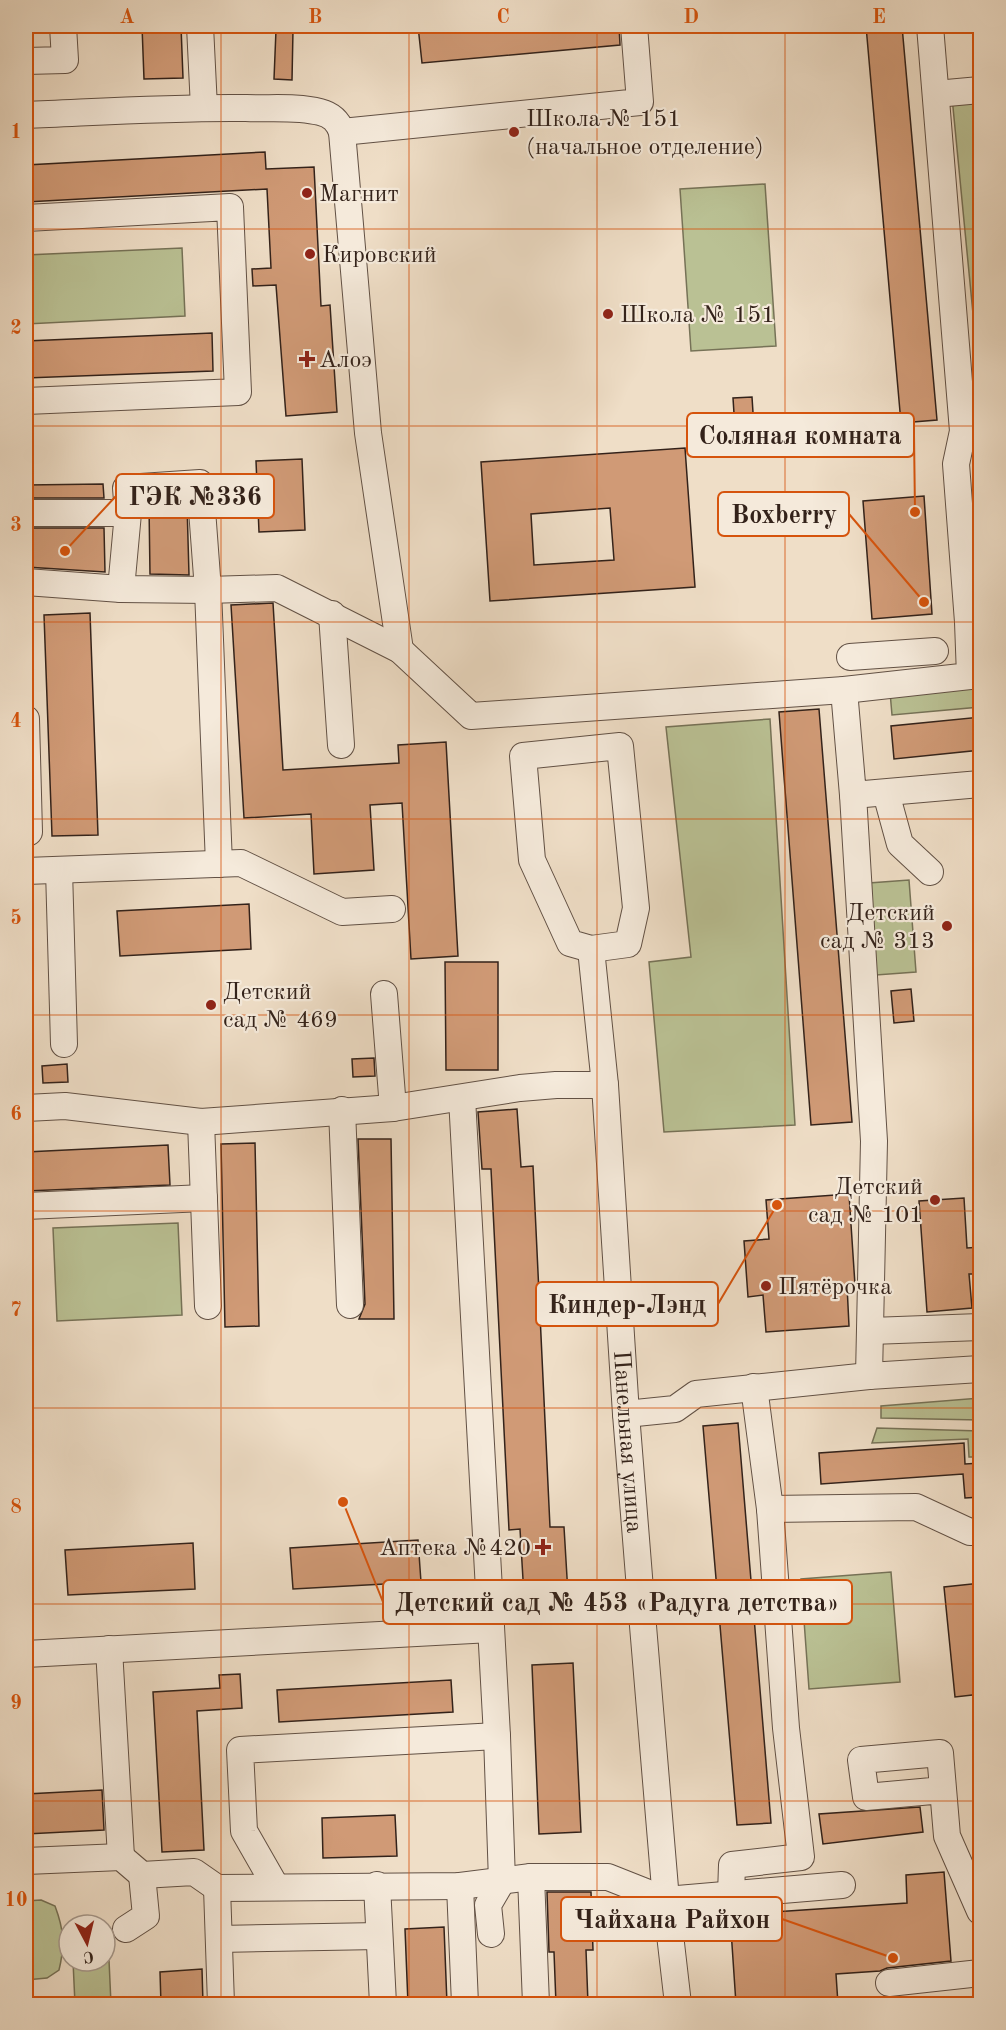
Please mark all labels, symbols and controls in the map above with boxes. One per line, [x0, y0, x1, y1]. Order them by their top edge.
text: A [119, 8, 135, 28]
text: B [308, 8, 322, 28]
text: C [496, 8, 510, 28]
text: D [683, 8, 699, 28]
text: E [872, 8, 886, 28]
place label: Школа № 151 (начальное отделение) [526, 108, 764, 160]
text: 1 [10, 123, 22, 143]
marker: Школа № 151 (начальное отделение) [507, 125, 521, 139]
place label: Магнит [319, 183, 399, 207]
marker: Магнит [300, 186, 314, 200]
place label: Кировский [322, 244, 437, 268]
marker: Кировский [303, 247, 317, 261]
place label: Школа № 151 [620, 304, 775, 328]
marker: Школа № 151 [601, 307, 615, 321]
text: 2 [10, 319, 22, 339]
place label: Алоэ [319, 349, 372, 373]
marker: Алоэ [300, 352, 314, 366]
callout: Соляная комната [687, 413, 914, 457]
text: Соляная комната [698, 424, 902, 450]
callout: ГЭК №336 [116, 474, 274, 518]
text: ГЭК №336 [128, 485, 262, 511]
callout: Boxberry [718, 492, 849, 536]
text: Boxberry [731, 503, 837, 529]
text: 3 [10, 516, 22, 536]
text: 4 [10, 712, 22, 732]
place label: Детский сад № 313 [820, 902, 935, 954]
text: 5 [10, 908, 22, 929]
marker: Детский сад № 313 [940, 919, 954, 933]
place label: Детский сад № 469 [223, 981, 338, 1033]
marker: Детский сад № 469 [204, 998, 218, 1012]
text: 6 [10, 1105, 22, 1125]
place label: Детский сад № 101 [808, 1176, 923, 1228]
marker: Детский сад № 101 [928, 1193, 942, 1207]
place label: Пятёрочка [778, 1276, 892, 1300]
marker: Пятёрочка [759, 1279, 773, 1293]
callout: Киндер-Лэнд [536, 1282, 718, 1326]
text: Киндер-Лэнд [548, 1293, 706, 1319]
text: 7 [10, 1301, 22, 1321]
street label: Панельная улица [608, 1350, 645, 1534]
text: 8 [10, 1498, 22, 1518]
place label: Аптека №420 [379, 1537, 531, 1561]
marker: Аптека №420 [536, 1540, 550, 1554]
callout: Детский сад № 453 «Радуга детства» [383, 1580, 852, 1624]
text: Детский сад № 453 «Радуга детства» [395, 1591, 839, 1617]
text: 9 [10, 1694, 22, 1714]
text: 10 [4, 1891, 28, 1911]
callout: Чайхана Райхон [561, 1897, 782, 1941]
text: Чайхана Райхон [574, 1908, 770, 1934]
north arrow [57, 1913, 117, 1973]
text: С [82, 1947, 95, 1964]

